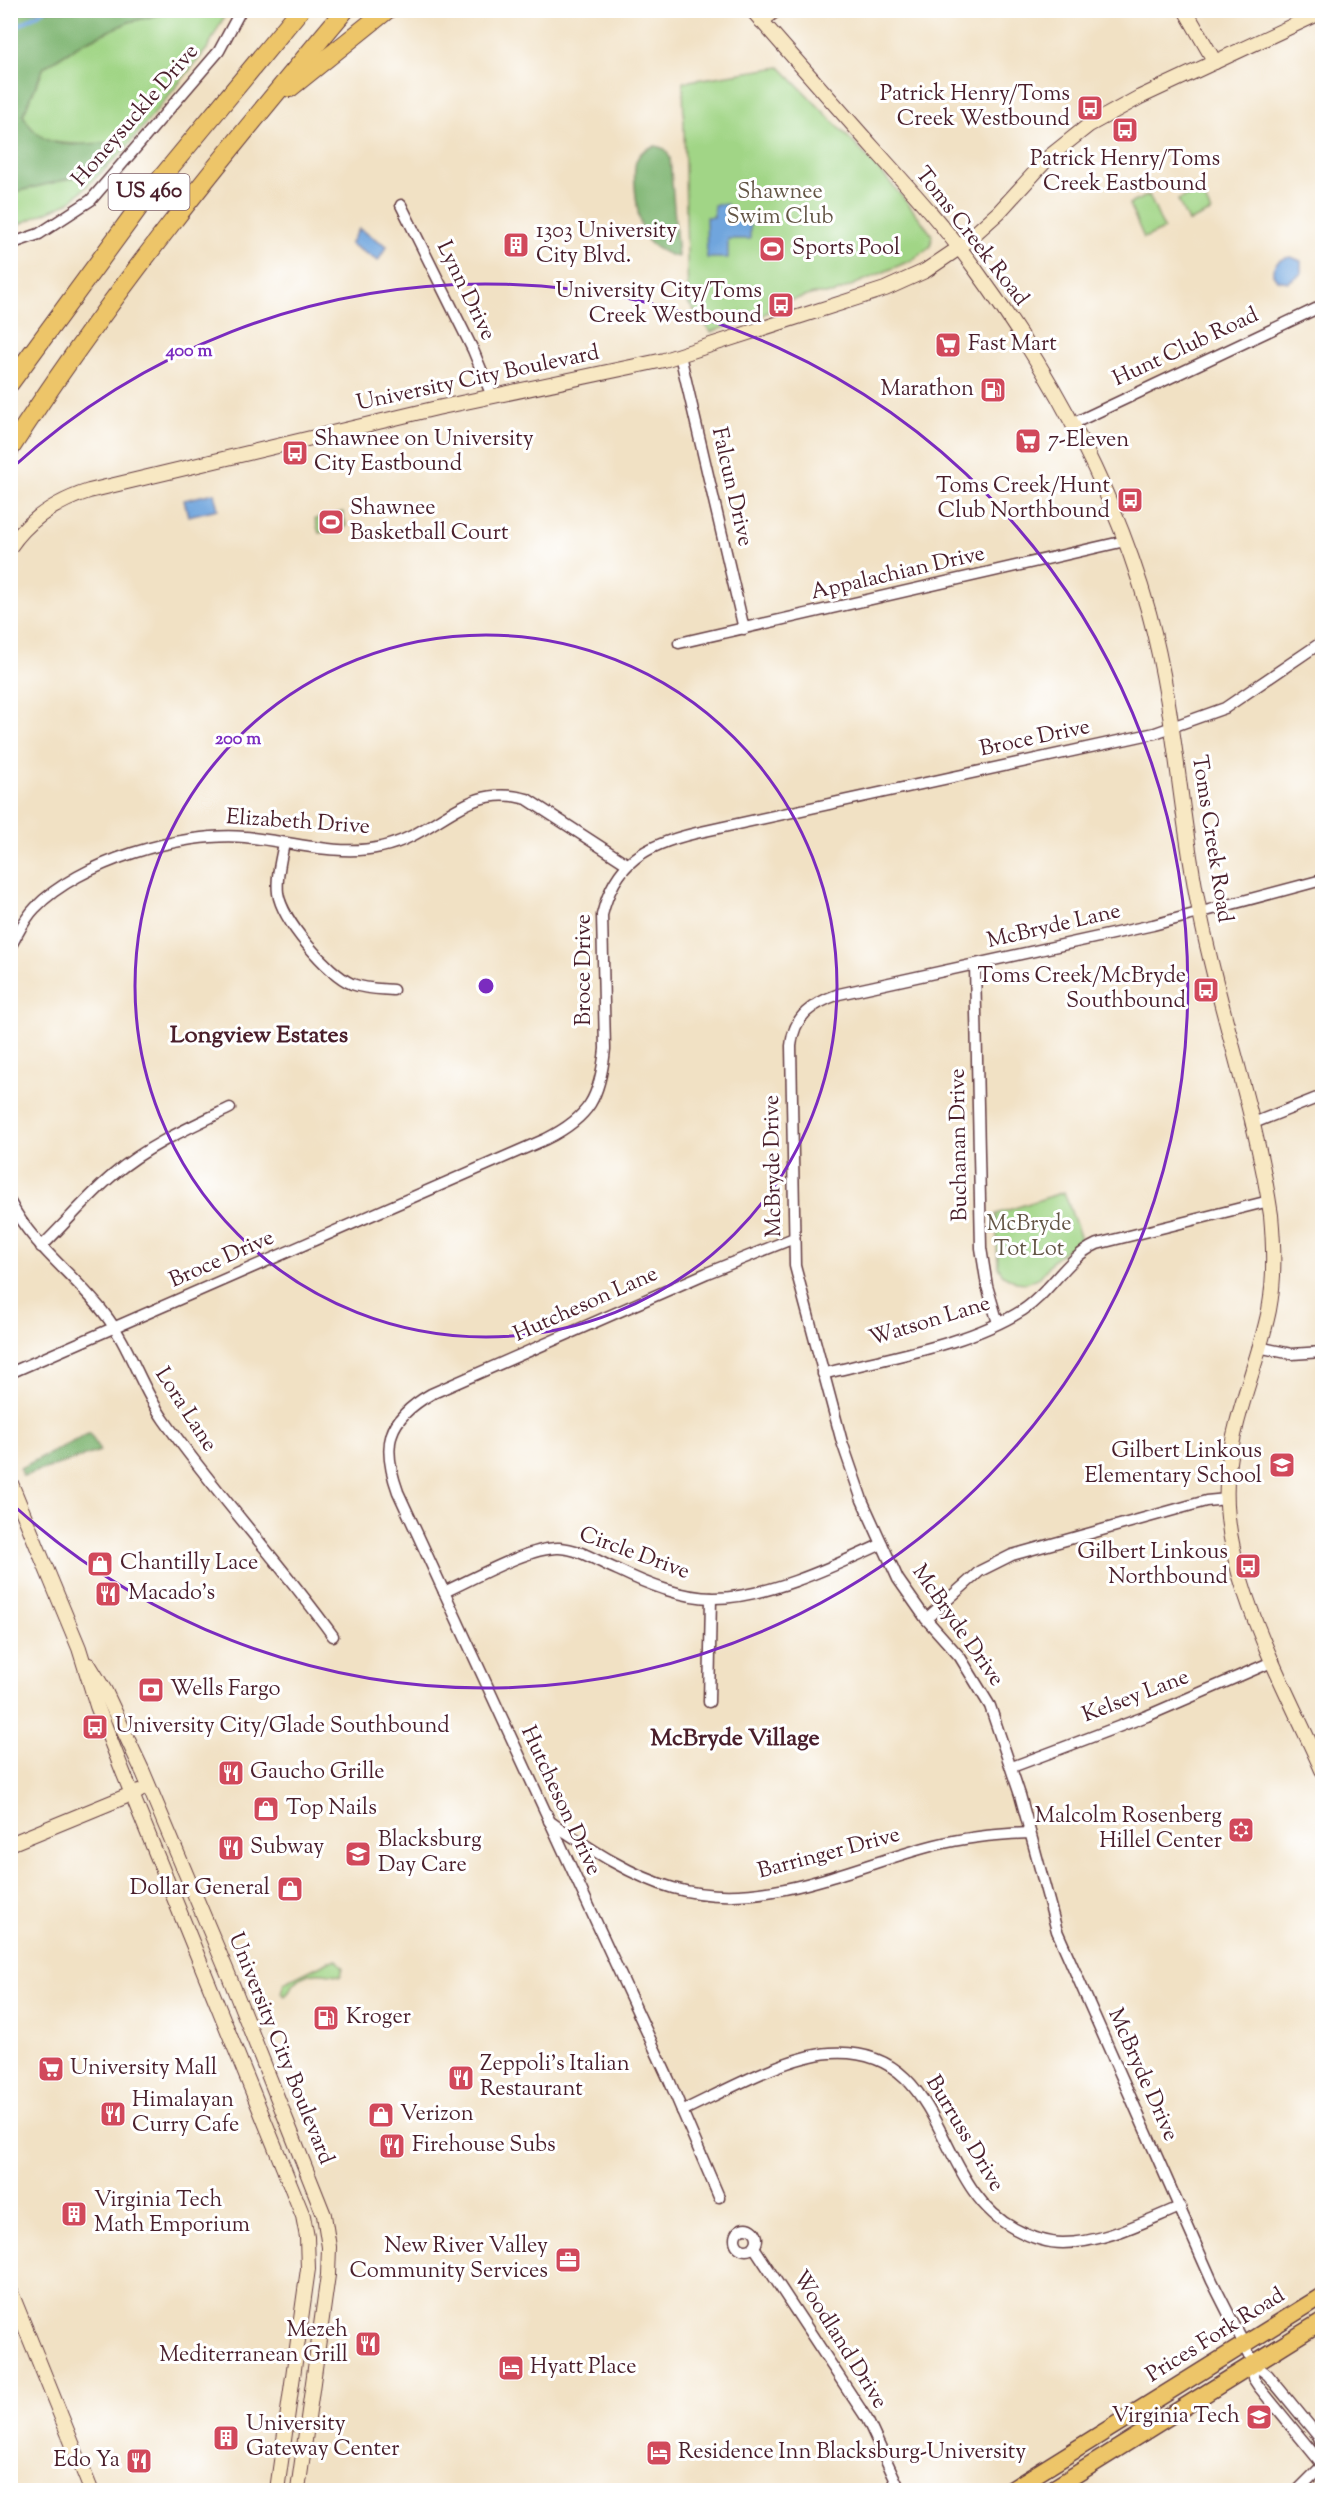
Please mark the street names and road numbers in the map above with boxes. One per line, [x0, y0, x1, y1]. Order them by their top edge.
street label: Honeysuckle Drive [65, 38, 207, 194]
street label: Toms Creek Road [906, 160, 1036, 314]
road number: US 460 [108, 174, 190, 210]
street label: Lynn Drive [427, 236, 503, 346]
street label: Hunt Club Road [1108, 300, 1264, 396]
street label: University City Boulevard [354, 338, 602, 420]
street label: Falcun Drive [702, 424, 760, 550]
street label: Appalachian Drive [808, 538, 988, 610]
street label: Broce Drive [977, 712, 1093, 766]
street label: Toms Creek Road [1182, 753, 1240, 925]
street label: Elizabeth Drive [225, 802, 371, 844]
street label: McBryde Lane [984, 896, 1124, 958]
street label: Broce Drive [569, 914, 601, 1026]
street label: Buchanan Drive [943, 1068, 977, 1222]
street label: McBryde Drive [757, 1094, 791, 1238]
street label: Broce Drive [164, 1223, 280, 1297]
street label: Hutcheson Lane [509, 1259, 663, 1351]
street label: Watson Lane [865, 1288, 995, 1356]
street label: Lora Lane [146, 1362, 224, 1458]
street label: Circle Drive [574, 1519, 694, 1589]
street label: McBryde Drive [903, 1558, 1011, 1694]
street label: Kelsey Lane [1078, 1662, 1194, 1732]
street label: Hutcheson Drive [511, 1721, 609, 1881]
street label: Barringer Drive [754, 1820, 904, 1888]
street label: University City Boulevard [219, 1928, 341, 2170]
street label: McBryde Drive [1098, 2003, 1186, 2147]
street label: Burruss Drive [917, 2070, 1011, 2198]
street label: Woodland Drive [784, 2265, 894, 2415]
street label: Prices Fork Road [1140, 2281, 1292, 2391]

